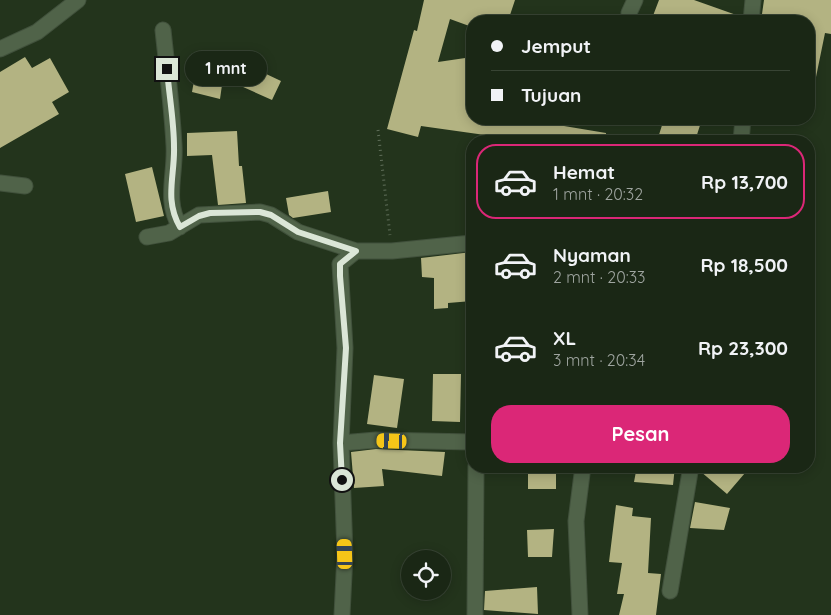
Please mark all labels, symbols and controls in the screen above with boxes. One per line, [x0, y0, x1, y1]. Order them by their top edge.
text: Jemput [521, 34, 591, 58]
callout: 1 mnt [184, 52, 267, 86]
route end [156, 58, 178, 80]
text: 1 mnt [205, 58, 247, 78]
text: Tujuan [521, 83, 581, 107]
icon: car [493, 159, 538, 204]
text: Hemat [553, 160, 615, 184]
text: Rp 13,700 [701, 170, 788, 194]
text: 1 mnt · 20:32 [553, 184, 643, 204]
icon: car [493, 242, 538, 287]
text: Nyaman [553, 243, 631, 267]
text: Rp 18,500 [700, 253, 788, 277]
text: 2 mnt · 20:33 [553, 267, 646, 287]
icon: car [493, 325, 538, 370]
text: XL [553, 326, 576, 350]
text: Rp 23,300 [698, 336, 788, 360]
text: 3 mnt · 20:34 [553, 350, 645, 370]
button: Pesan [491, 405, 790, 463]
car [376, 433, 407, 449]
route start [331, 469, 353, 491]
car [336, 539, 353, 569]
map controls [401, 550, 451, 600]
button: locate [401, 550, 451, 600]

